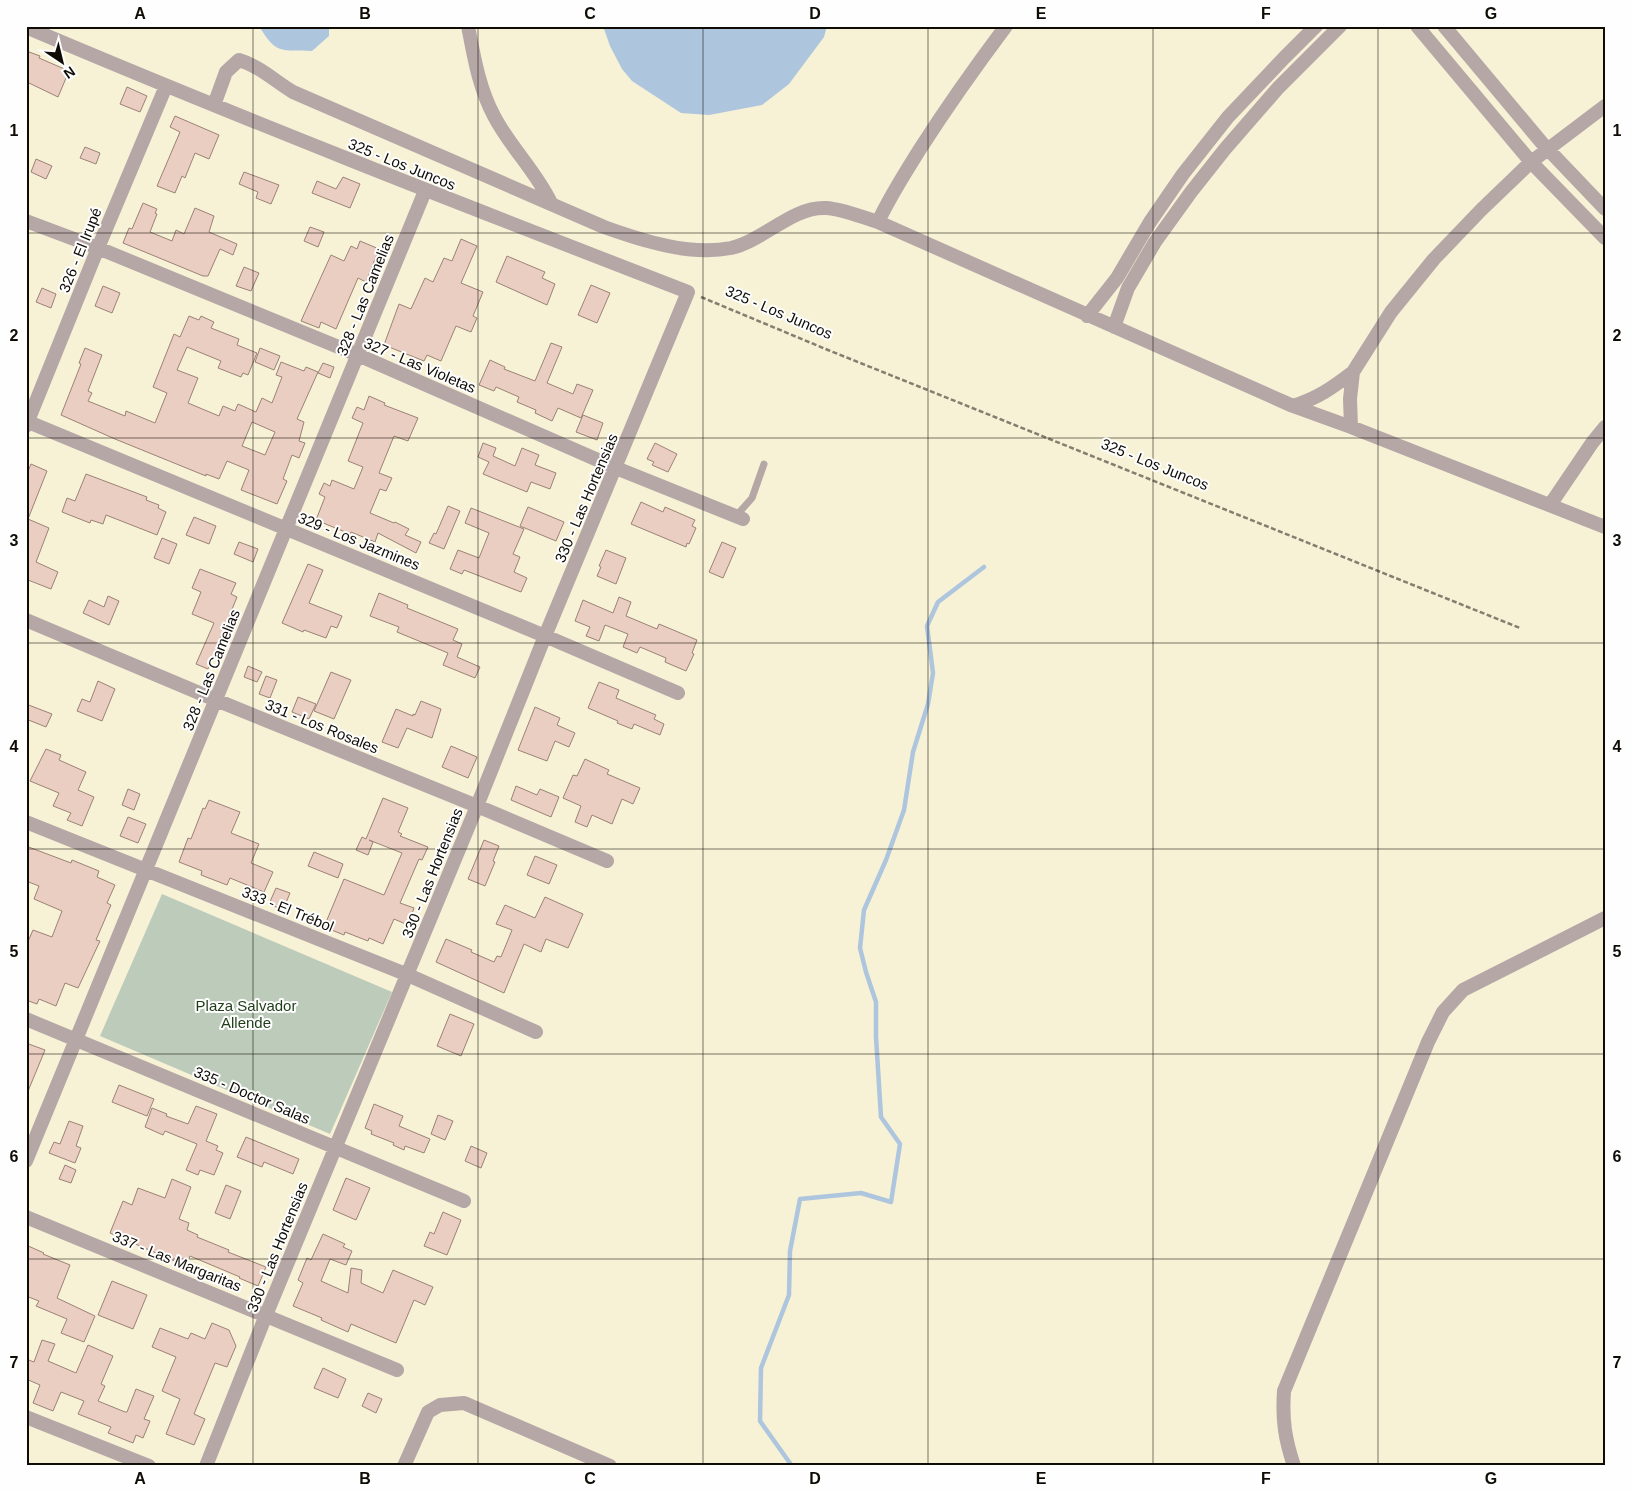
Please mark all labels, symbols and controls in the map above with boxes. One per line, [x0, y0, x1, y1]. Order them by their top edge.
text: A [134, 5, 146, 22]
text: B [359, 5, 371, 22]
text: C [584, 5, 596, 22]
text: D [809, 5, 821, 22]
text: E [1036, 5, 1047, 22]
text: F [1261, 5, 1271, 22]
text: G [1485, 5, 1497, 22]
north arrow [38, 38, 88, 88]
text: N [61, 63, 78, 82]
text: 1 [10, 122, 19, 139]
text: 1 [1613, 122, 1622, 139]
street label: 325 - Los Juncos [346, 135, 458, 193]
street label: 326 - El Irupé [55, 205, 105, 295]
street label: 328 - Las Camelias [333, 232, 397, 358]
street label: 325 - Los Juncos [723, 282, 835, 342]
text: 2 [10, 327, 19, 344]
text: 2 [1613, 327, 1622, 344]
street label: 327 - Las Violetas [362, 334, 478, 396]
street label: 330 - Las Hortensias [551, 431, 621, 565]
street label: 325 - Los Juncos [1099, 435, 1211, 493]
street label: 329 - Los Jazmines [296, 509, 422, 573]
text: 3 [10, 532, 19, 549]
text: 3 [1613, 532, 1622, 549]
street label: 328 - Las Camelias [179, 607, 243, 733]
street label: 331 - Los Rosales [263, 695, 381, 757]
text: 4 [10, 738, 19, 755]
text: 4 [1613, 738, 1622, 755]
street label: 330 - Las Hortensias [398, 806, 466, 940]
street label: 333 - El Trébol [240, 883, 336, 935]
text: 5 [10, 943, 19, 960]
text: 5 [1613, 943, 1622, 960]
park label: Plaza Salvador Allende [196, 997, 296, 1031]
street label: 335 - Doctor Salas [191, 1063, 313, 1127]
text: 6 [10, 1148, 19, 1165]
text: 6 [1613, 1148, 1622, 1165]
street label: 330 - Las Hortensias [243, 1180, 311, 1314]
street label: 337 - Las Margaritas [110, 1227, 244, 1295]
text: 7 [10, 1354, 19, 1371]
text: 7 [1613, 1354, 1622, 1371]
text: A [134, 1470, 146, 1487]
text: B [359, 1470, 371, 1487]
text: C [584, 1470, 596, 1487]
text: D [809, 1470, 821, 1487]
text: E [1036, 1470, 1047, 1487]
text: F [1261, 1470, 1271, 1487]
text: G [1485, 1470, 1497, 1487]

